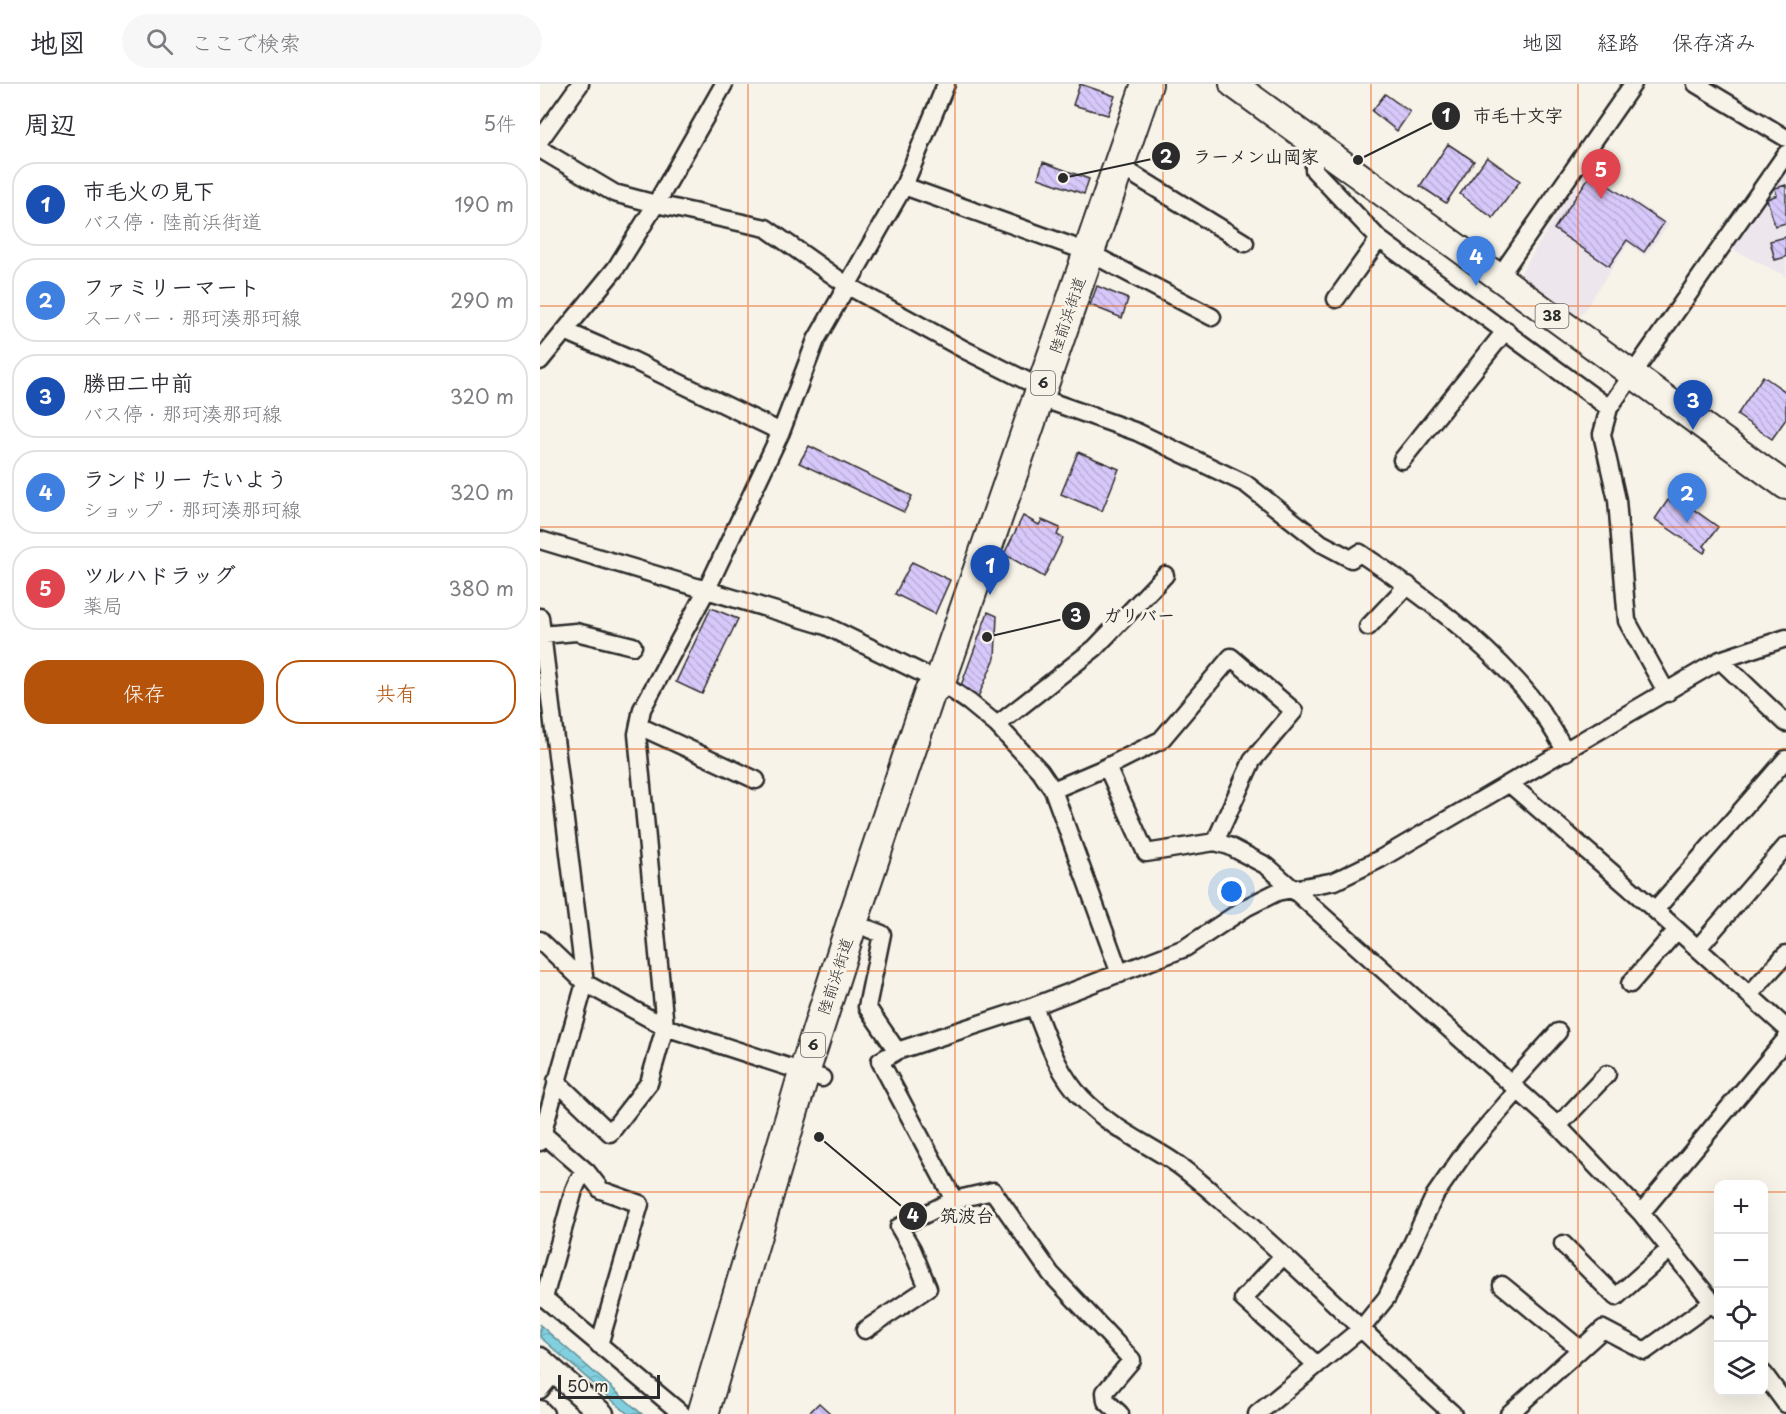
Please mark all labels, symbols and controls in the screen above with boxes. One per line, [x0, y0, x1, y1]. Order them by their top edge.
search box [122, 14, 542, 68]
text: 地図 [30, 20, 86, 63]
icon: search [143, 25, 176, 58]
text: ここで検索 [191, 25, 301, 58]
text: 地図 [1522, 25, 1564, 57]
text: 経路 [1597, 25, 1639, 57]
text: 保存済み [1672, 25, 1756, 57]
callout: 市毛十文字 [1431, 98, 1575, 134]
text: 1 [1442, 101, 1451, 128]
text: 市毛十文字 [1473, 101, 1563, 128]
text: 周辺 [24, 104, 76, 143]
text: 5件 [483, 108, 516, 138]
callout: ラーメン山岡家 [1151, 138, 1331, 174]
text: 2 [1160, 142, 1173, 169]
text: ラーメン山岡家 [1193, 142, 1319, 169]
pin: 5 [1582, 150, 1620, 199]
text: 市毛火の見下 [83, 173, 215, 206]
text: 1 [41, 189, 50, 219]
text: 190 m [455, 189, 514, 219]
text: バス停 · 陸前浜街道 [83, 206, 262, 236]
pin: 4 [1456, 236, 1496, 286]
text: ファミリーマート [83, 269, 260, 302]
street label: 陸前浜街道 [1042, 273, 1090, 356]
text: 2 [38, 285, 53, 315]
text: 290 m [450, 285, 514, 315]
text: スーパー · 那珂湊那珂線 [83, 302, 301, 332]
road number: 38 [1536, 304, 1568, 328]
text: 勝田二中前 [83, 365, 193, 398]
road number: 6 [1031, 371, 1055, 395]
pin: 3 [1674, 380, 1712, 430]
text: 3 [39, 381, 52, 411]
text: 320 m [450, 381, 514, 411]
text: バス停 · 那珂湊那珂線 [83, 398, 282, 428]
text: ランドリー たいよう [83, 461, 288, 494]
pin: 2 [1668, 474, 1706, 523]
text: 4 [39, 477, 52, 507]
text: 320 m [450, 477, 514, 507]
text: ショップ · 那珂湊那珂線 [83, 494, 301, 524]
pin: 1 [970, 546, 1010, 595]
text: ツルハドラッグ [83, 557, 236, 590]
text: 5 [39, 573, 52, 603]
text: 380 m [448, 573, 514, 603]
text: 薬局 [83, 590, 123, 620]
callout: ガリバー [1061, 598, 1187, 634]
text: 3 [1070, 601, 1082, 628]
text: ガリバー [1103, 601, 1175, 628]
button: 保存 [24, 660, 264, 724]
button: 共有 [276, 660, 516, 724]
your location [1217, 877, 1246, 906]
street label: 陸前浜街道 [810, 934, 858, 1017]
road number: 6 [801, 1033, 825, 1057]
map controls [1714, 1180, 1768, 1396]
button: + [1714, 1180, 1768, 1234]
callout: 筑波台 [898, 1198, 1006, 1234]
text: 4 [907, 1201, 919, 1228]
text: 筑波台 [940, 1201, 994, 1228]
button: − [1714, 1234, 1768, 1288]
button: locate [1714, 1288, 1768, 1342]
button: layers [1714, 1342, 1768, 1396]
scale bar [558, 1372, 660, 1400]
text: 50 m [567, 1373, 608, 1397]

